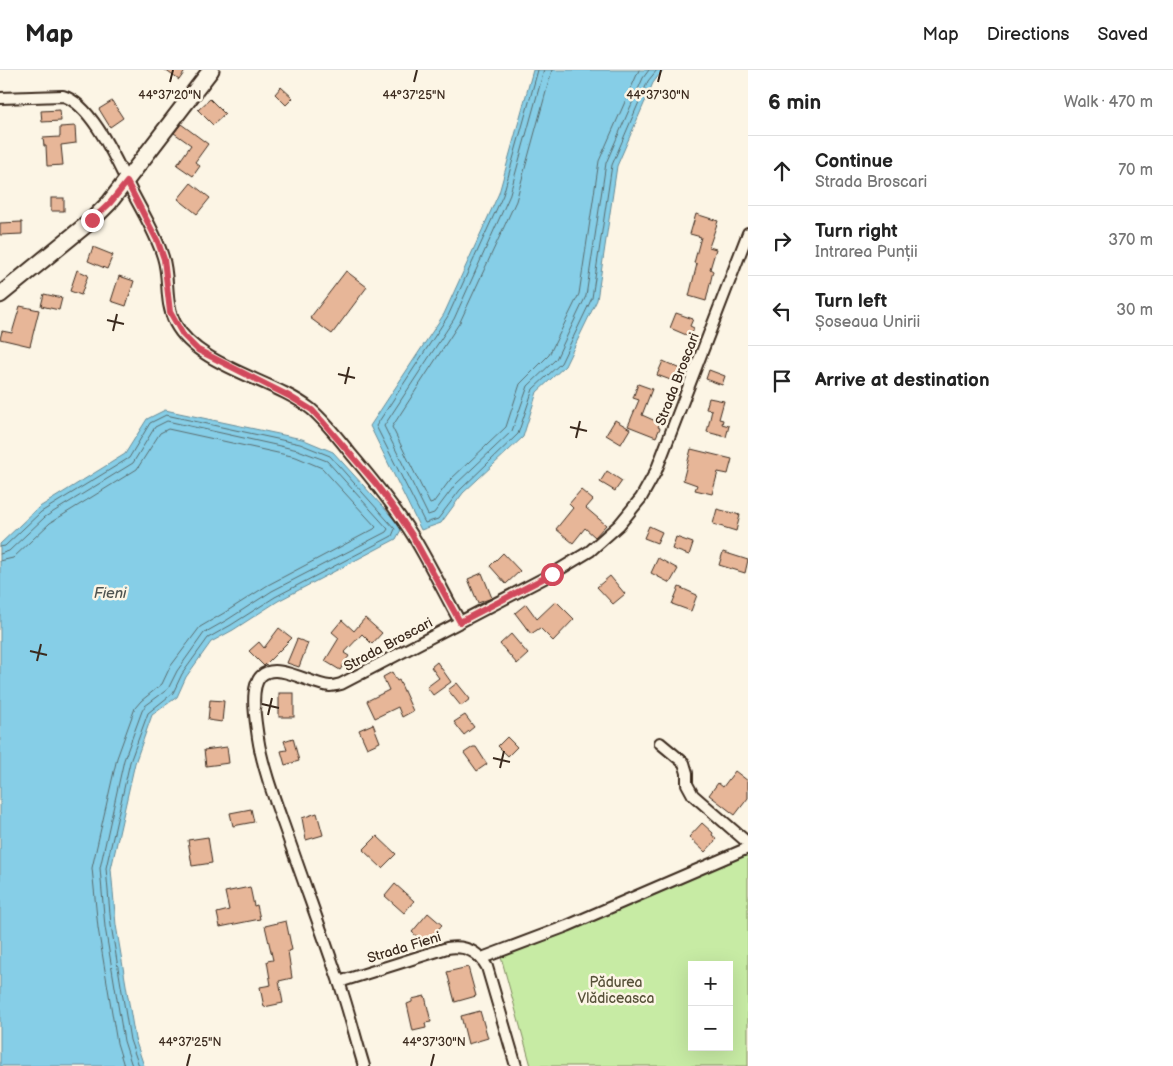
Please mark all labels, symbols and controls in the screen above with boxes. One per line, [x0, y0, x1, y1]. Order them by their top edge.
text: Map [25, 20, 73, 49]
text: Map [923, 24, 959, 45]
text: Directions [987, 24, 1069, 45]
text: Saved [1097, 24, 1148, 45]
text: 44°37'20"N [138, 88, 202, 103]
text: 44°37'25"N [382, 88, 446, 103]
text: 44°37'30"N [626, 88, 690, 103]
text: 6 min [768, 90, 821, 115]
text: Walk · 470 m [1064, 93, 1153, 112]
text: Continue [815, 150, 893, 173]
icon: ahead [768, 157, 796, 185]
text: 70 m [1118, 161, 1153, 180]
text: Strada Broscari [815, 173, 927, 192]
route end [81, 209, 104, 232]
text: Turn right [815, 220, 898, 243]
icon: right [768, 227, 796, 255]
text: 370 m [1108, 231, 1153, 250]
text: Intrarea Punții [815, 243, 918, 262]
text: Turn left [815, 290, 887, 313]
icon: left [768, 297, 796, 325]
text: 30 m [1116, 301, 1153, 320]
text: Șoseaua Unirii [815, 313, 920, 332]
street label: Strada Broscari [652, 330, 703, 428]
icon: arrive [768, 367, 796, 395]
text: Arrive at destination [815, 369, 990, 392]
route start [541, 563, 564, 586]
water label: Fieni [94, 584, 127, 603]
street label: Strada Broscari [341, 614, 436, 675]
street label: Strada Fieni [365, 928, 443, 967]
map controls [688, 961, 733, 1051]
button: + [688, 961, 733, 1006]
park label: Pădurea Vlădiceasca [578, 974, 655, 1007]
button: − [688, 1006, 733, 1051]
text: 44°37'25"N [158, 1035, 222, 1050]
text: 44°37'30"N [402, 1035, 466, 1050]

